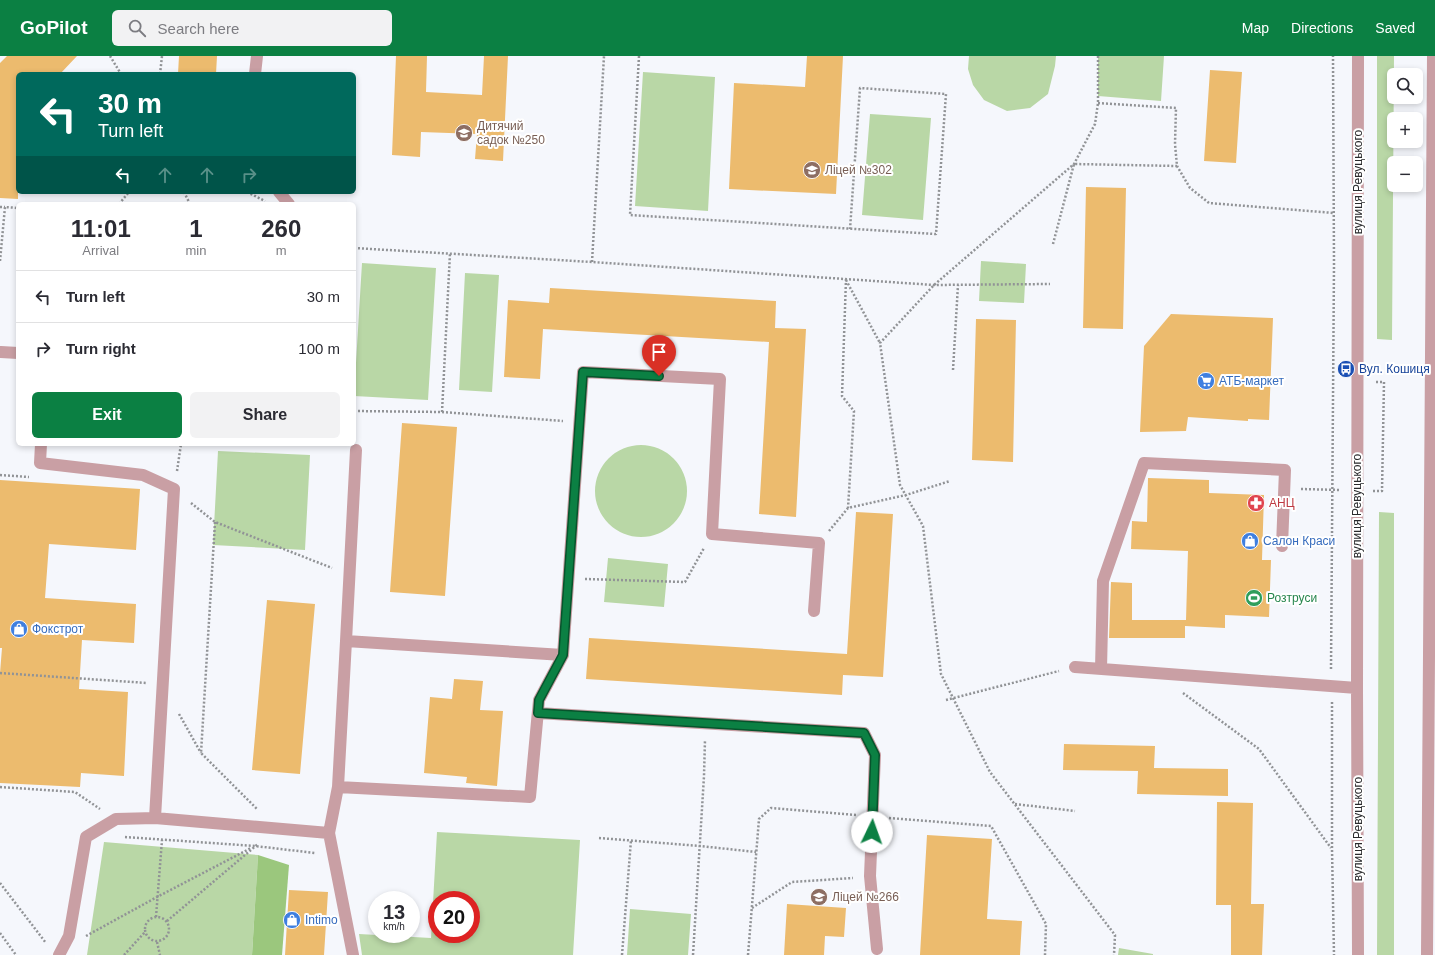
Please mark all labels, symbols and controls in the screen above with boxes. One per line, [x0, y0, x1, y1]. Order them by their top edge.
search box [112, 10, 392, 46]
text: GoPilot [20, 17, 88, 38]
icon: search [126, 17, 148, 39]
text: Search here [158, 20, 239, 37]
text: Map [1242, 20, 1269, 36]
text: Directions [1291, 20, 1353, 36]
text: Saved [1375, 20, 1415, 36]
map controls [1387, 68, 1423, 192]
button: search [1387, 68, 1423, 104]
icon: left [32, 88, 84, 140]
text: 30 m [98, 88, 162, 119]
button: + [1387, 112, 1423, 148]
place label: Дитячий садок №250 [477, 119, 545, 147]
text: Turn left [98, 121, 163, 141]
school or university icon: Дитячий садок №250 [454, 123, 474, 143]
street label: вулиця Ревуцького [1351, 129, 1365, 234]
button: − [1387, 156, 1423, 192]
school or university icon: Ліцей №302 [802, 160, 822, 180]
place label: Ліцей №302 [825, 163, 892, 177]
icon: left [112, 164, 134, 186]
icon: ahead [154, 164, 176, 186]
icon: ahead [196, 164, 218, 186]
icon: right [238, 164, 260, 186]
text: 11:01 [71, 215, 131, 242]
text: 1 [189, 215, 203, 242]
text: 260 [261, 215, 301, 242]
text: Arrival [82, 243, 119, 258]
text: min [186, 243, 206, 258]
text: m [276, 243, 287, 258]
icon: left [32, 286, 54, 308]
text: Turn left [66, 288, 125, 305]
text: 30 m [307, 288, 340, 305]
pin [642, 335, 676, 376]
icon: right [32, 338, 54, 360]
text: Turn right [66, 340, 136, 357]
text: 100 m [298, 340, 340, 357]
icon: arrive [648, 341, 670, 363]
bus stop icon: Вул. Кошиця [1336, 359, 1356, 379]
place label: Вул. Кошиця [1359, 362, 1430, 376]
supermarket icon: АТБ-маркет [1196, 371, 1216, 391]
place label: АТБ-маркет [1219, 374, 1285, 388]
button: Exit [32, 392, 182, 438]
button: Share [190, 392, 340, 438]
street label: вулиця Ревуцького [1350, 453, 1364, 558]
pharmacy icon: АНЦ [1246, 493, 1266, 513]
place label: АНЦ [1269, 496, 1295, 510]
shop icon: Салон Краси [1240, 531, 1260, 551]
place label: Салон Краси [1263, 534, 1335, 548]
sports icon: Розтруси [1244, 588, 1264, 608]
place label: Розтруси [1267, 591, 1317, 605]
shop icon: Фокстрот [9, 619, 29, 639]
place label: Фокстрот [32, 622, 84, 636]
street label: вулиця Ревуцького [1351, 776, 1365, 881]
position arrow [851, 811, 893, 853]
school or university icon: Ліцей №266 [809, 887, 829, 907]
place label: Ліцей №266 [832, 890, 899, 904]
speed limit sign: 20 [428, 891, 480, 943]
text: 13 [383, 901, 405, 923]
shop icon: Intimo [282, 910, 302, 930]
place label: Intimo [305, 913, 338, 927]
text: km/h [383, 921, 405, 932]

